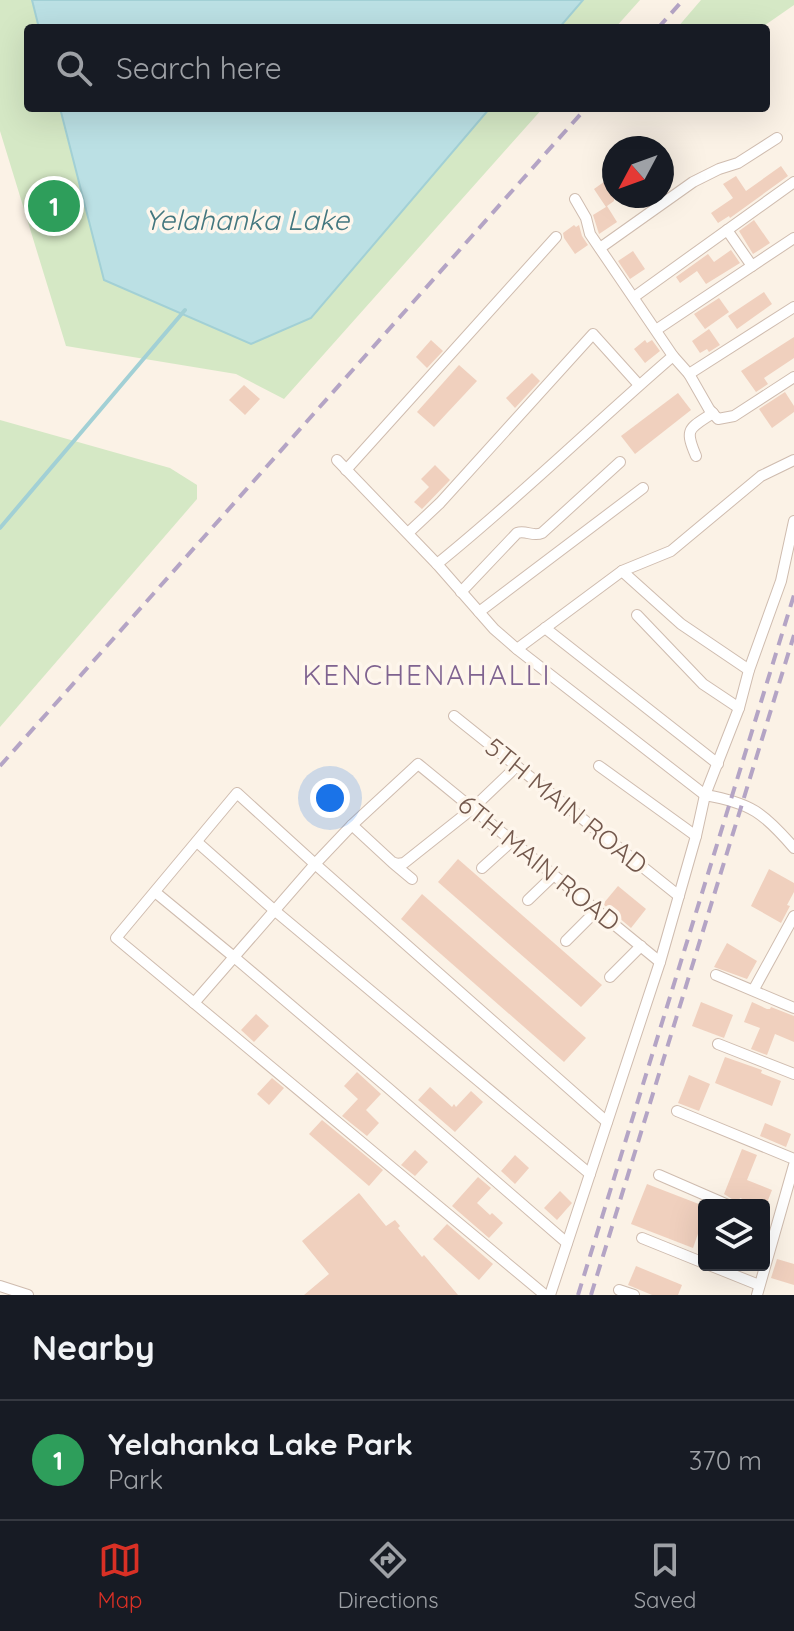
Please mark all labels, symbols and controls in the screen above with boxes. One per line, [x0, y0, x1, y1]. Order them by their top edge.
search box [24, 24, 770, 112]
icon: search [52, 46, 96, 90]
text: Search here [116, 49, 282, 87]
north arrow [602, 136, 674, 208]
pin: 1 [28, 176, 80, 236]
water label: Yelahanka Lake [145, 202, 350, 237]
district label: KENCHENAHALLI [302, 657, 552, 692]
street label: 5TH MAIN ROAD [479, 730, 654, 881]
your location [310, 778, 350, 818]
street label: 6TH MAIN ROAD [452, 787, 627, 938]
map controls [698, 1199, 770, 1271]
button: layers [698, 1199, 770, 1271]
text: Nearby [32, 1326, 155, 1369]
text: Yelahanka Lake Park [108, 1425, 413, 1463]
text: 1 [53, 1444, 63, 1477]
text: 370 m [689, 1444, 762, 1477]
text: Park [108, 1463, 163, 1496]
tab: Map [98, 1538, 142, 1614]
tab: Directions [338, 1538, 438, 1614]
tab: Saved [634, 1538, 696, 1614]

